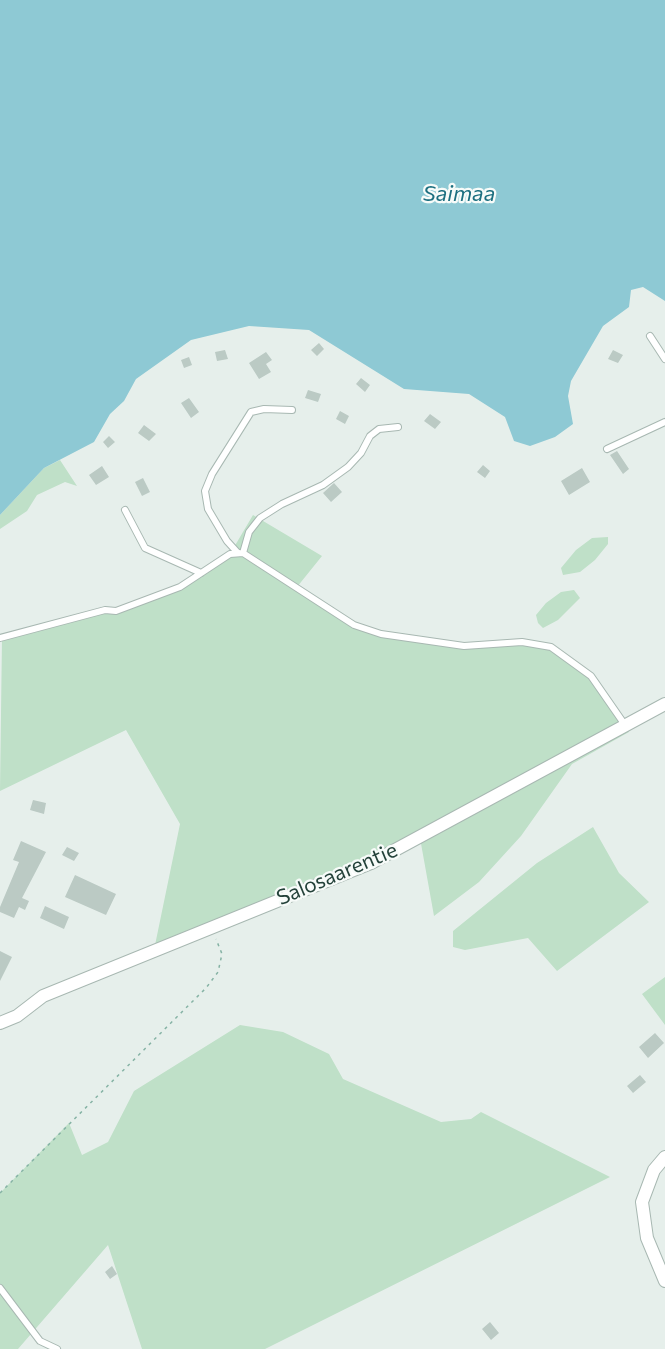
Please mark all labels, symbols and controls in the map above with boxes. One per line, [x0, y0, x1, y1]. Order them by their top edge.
water label: Saimaa [423, 181, 495, 207]
street label: Salosaarentie [273, 837, 401, 911]

